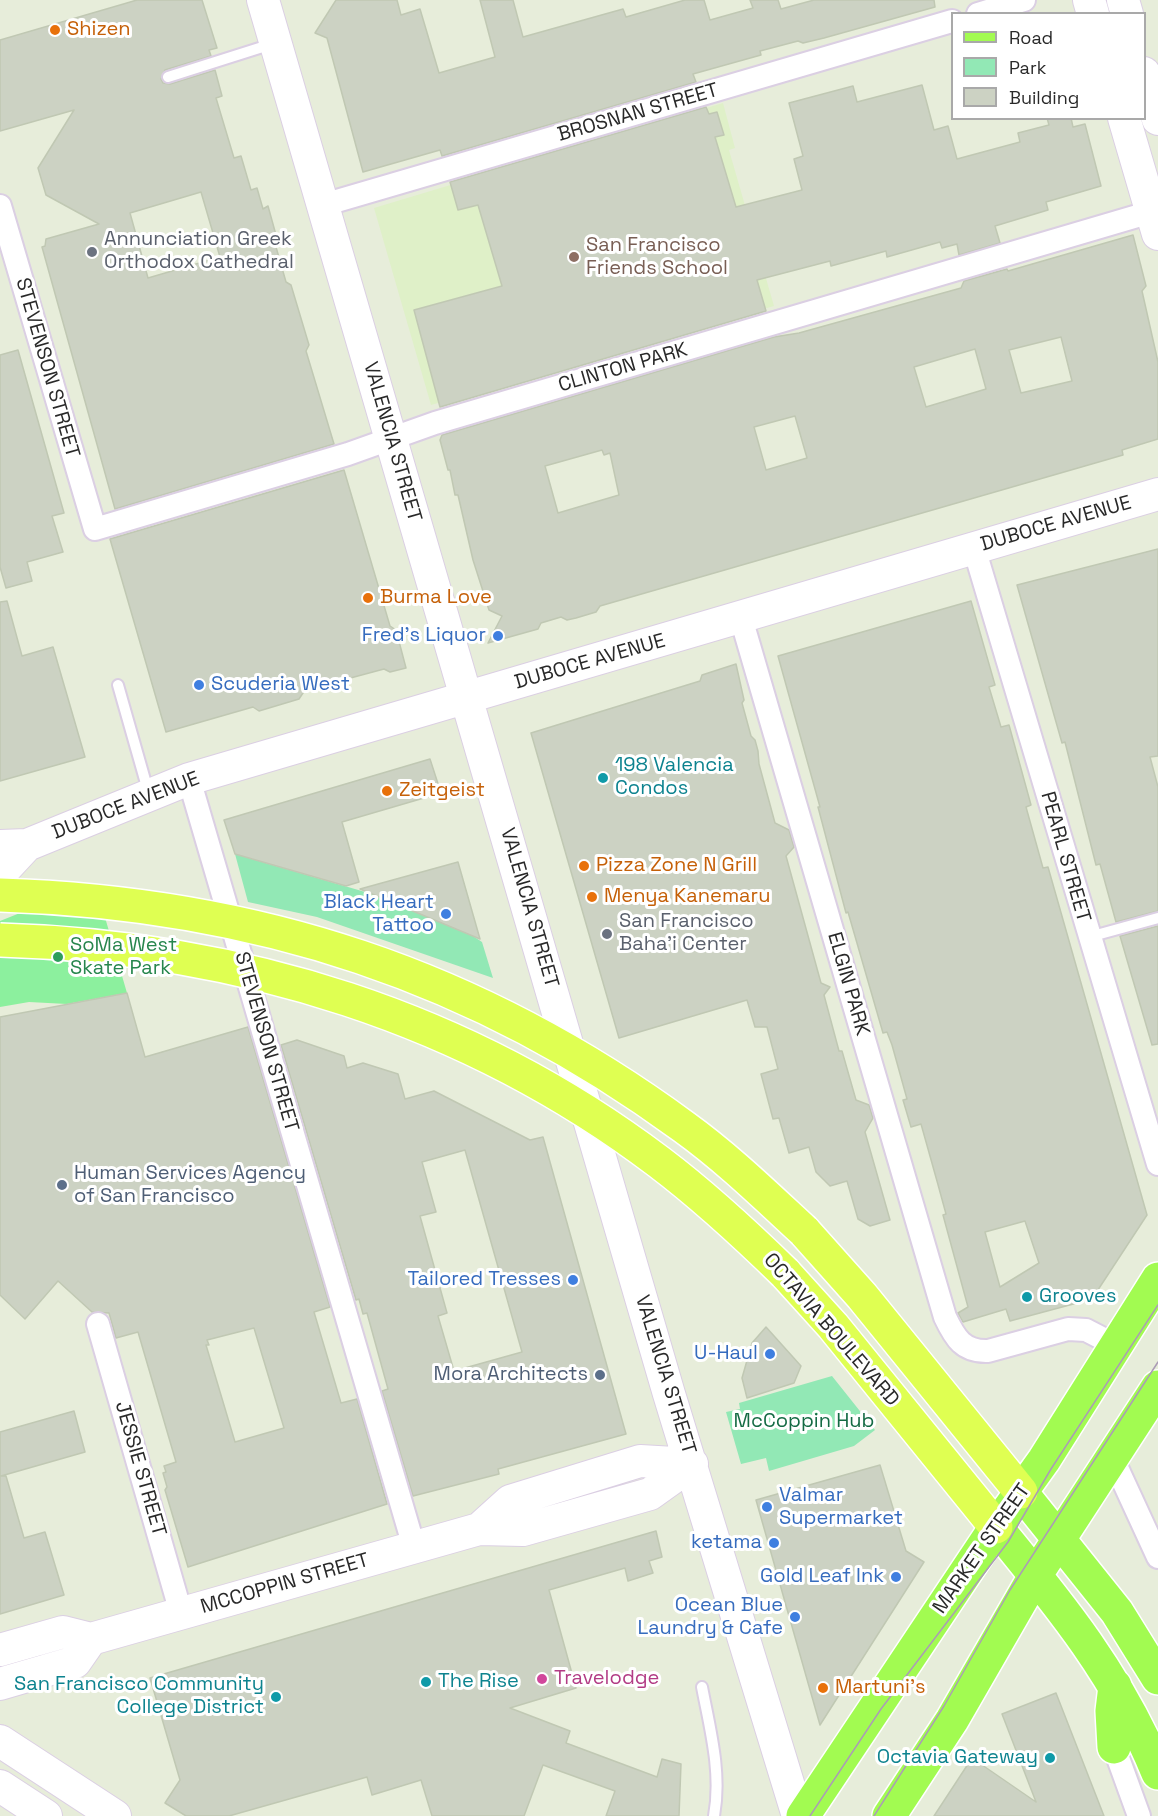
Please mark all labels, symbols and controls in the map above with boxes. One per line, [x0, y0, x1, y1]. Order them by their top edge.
legend [951, 12, 1146, 120]
place label: Shizen [67, 18, 131, 42]
marker: Shizen [48, 23, 62, 37]
text: Road [1009, 26, 1053, 49]
text: Park [1009, 56, 1046, 79]
street label: BROSNAN STREET [555, 79, 721, 147]
text: Building [1009, 86, 1079, 109]
place label: Annunciation Greek Orthodox Cathedral [104, 228, 294, 275]
place label: San Francisco Friends School [586, 234, 728, 281]
marker: Annunciation Greek Orthodox Cathedral [85, 245, 99, 259]
marker: San Francisco Friends School [567, 250, 581, 264]
street label: STEVENSON STREET [10, 275, 84, 461]
street label: CLINTON PARK [556, 338, 690, 398]
street label: VALENCIA STREET [358, 359, 426, 525]
street label: DUBOCE AVENUE [978, 491, 1134, 557]
place label: Burma Love [380, 586, 492, 610]
marker: Burma Love [361, 591, 375, 605]
place label: Fred's Liquor [362, 624, 486, 648]
marker: Fred's Liquor [491, 629, 505, 643]
street label: DUBOCE AVENUE [512, 629, 668, 695]
place label: Scuderia West [211, 673, 350, 697]
marker: Scuderia West [192, 678, 206, 692]
place label: 198 Valencia Condos [615, 754, 734, 801]
street label: DUBOCE AVENUE [49, 767, 203, 845]
marker: 198 Valencia Condos [596, 771, 610, 785]
place label: Zeitgeist [399, 779, 485, 803]
marker: Zeitgeist [380, 784, 394, 798]
street label: PEARL STREET [1035, 789, 1095, 925]
street label: VALENCIA STREET [495, 825, 563, 991]
place label: Pizza Zone N Grill [596, 854, 757, 878]
marker: Pizza Zone N Grill [577, 859, 591, 873]
place label: Menya Kanemaru [604, 885, 770, 909]
marker: Menya Kanemaru [585, 890, 599, 904]
place label: Black Heart Tattoo [324, 891, 434, 938]
marker: Black Heart Tattoo [439, 907, 453, 921]
place label: San Francisco Baha'i Center [619, 910, 754, 957]
marker: San Francisco Baha'i Center [600, 927, 614, 941]
street label: ELGIN PARK [822, 929, 874, 1039]
place label: SoMa West Skate Park [70, 934, 177, 981]
street label: STEVENSON STREET [229, 949, 303, 1135]
marker: SoMa West Skate Park [51, 950, 65, 964]
place label: Human Services Agency of San Francisco [74, 1162, 306, 1209]
marker: Human Services Agency of San Francisco [55, 1178, 69, 1192]
street label: OCTAVIA BOULEVARD [758, 1249, 904, 1411]
place label: Tailored Tresses [408, 1268, 561, 1292]
marker: Tailored Tresses [566, 1273, 580, 1287]
place label: Grooves [1039, 1285, 1116, 1309]
marker: Grooves [1020, 1290, 1034, 1304]
street label: VALENCIA STREET [629, 1293, 701, 1457]
place label: U-Haul [694, 1342, 758, 1366]
marker: U-Haul [763, 1347, 777, 1361]
place label: Mora Architects [434, 1363, 588, 1387]
marker: Mora Architects [593, 1368, 607, 1382]
street label: JESSIE STREET [109, 1399, 171, 1539]
park label: McCoppin Hub [734, 1410, 874, 1434]
street label: MARKET STREET [928, 1479, 1036, 1619]
place label: Valmar Supermarket [779, 1484, 903, 1531]
marker: Valmar Supermarket [760, 1500, 774, 1514]
place label: ketama [691, 1531, 762, 1555]
marker: ketama [767, 1536, 781, 1550]
street label: MCCOPPIN STREET [198, 1548, 372, 1620]
place label: Gold Leaf Ink [760, 1565, 884, 1589]
marker: Gold Leaf Ink [889, 1570, 903, 1584]
place label: Ocean Blue Laundry & Cafe [637, 1594, 783, 1641]
marker: Ocean Blue Laundry & Cafe [788, 1610, 802, 1624]
place label: Travelodge [554, 1667, 659, 1691]
place label: The Rise [438, 1670, 519, 1694]
marker: Travelodge [535, 1672, 549, 1686]
place label: San Francisco Community College District [14, 1673, 264, 1720]
marker: The Rise [419, 1675, 433, 1689]
place label: Martuni's [835, 1676, 925, 1700]
marker: Martuni's [816, 1681, 830, 1695]
marker: San Francisco Community College District [269, 1690, 283, 1704]
place label: Octavia Gateway [877, 1746, 1038, 1770]
marker: Octavia Gateway [1043, 1751, 1057, 1765]

